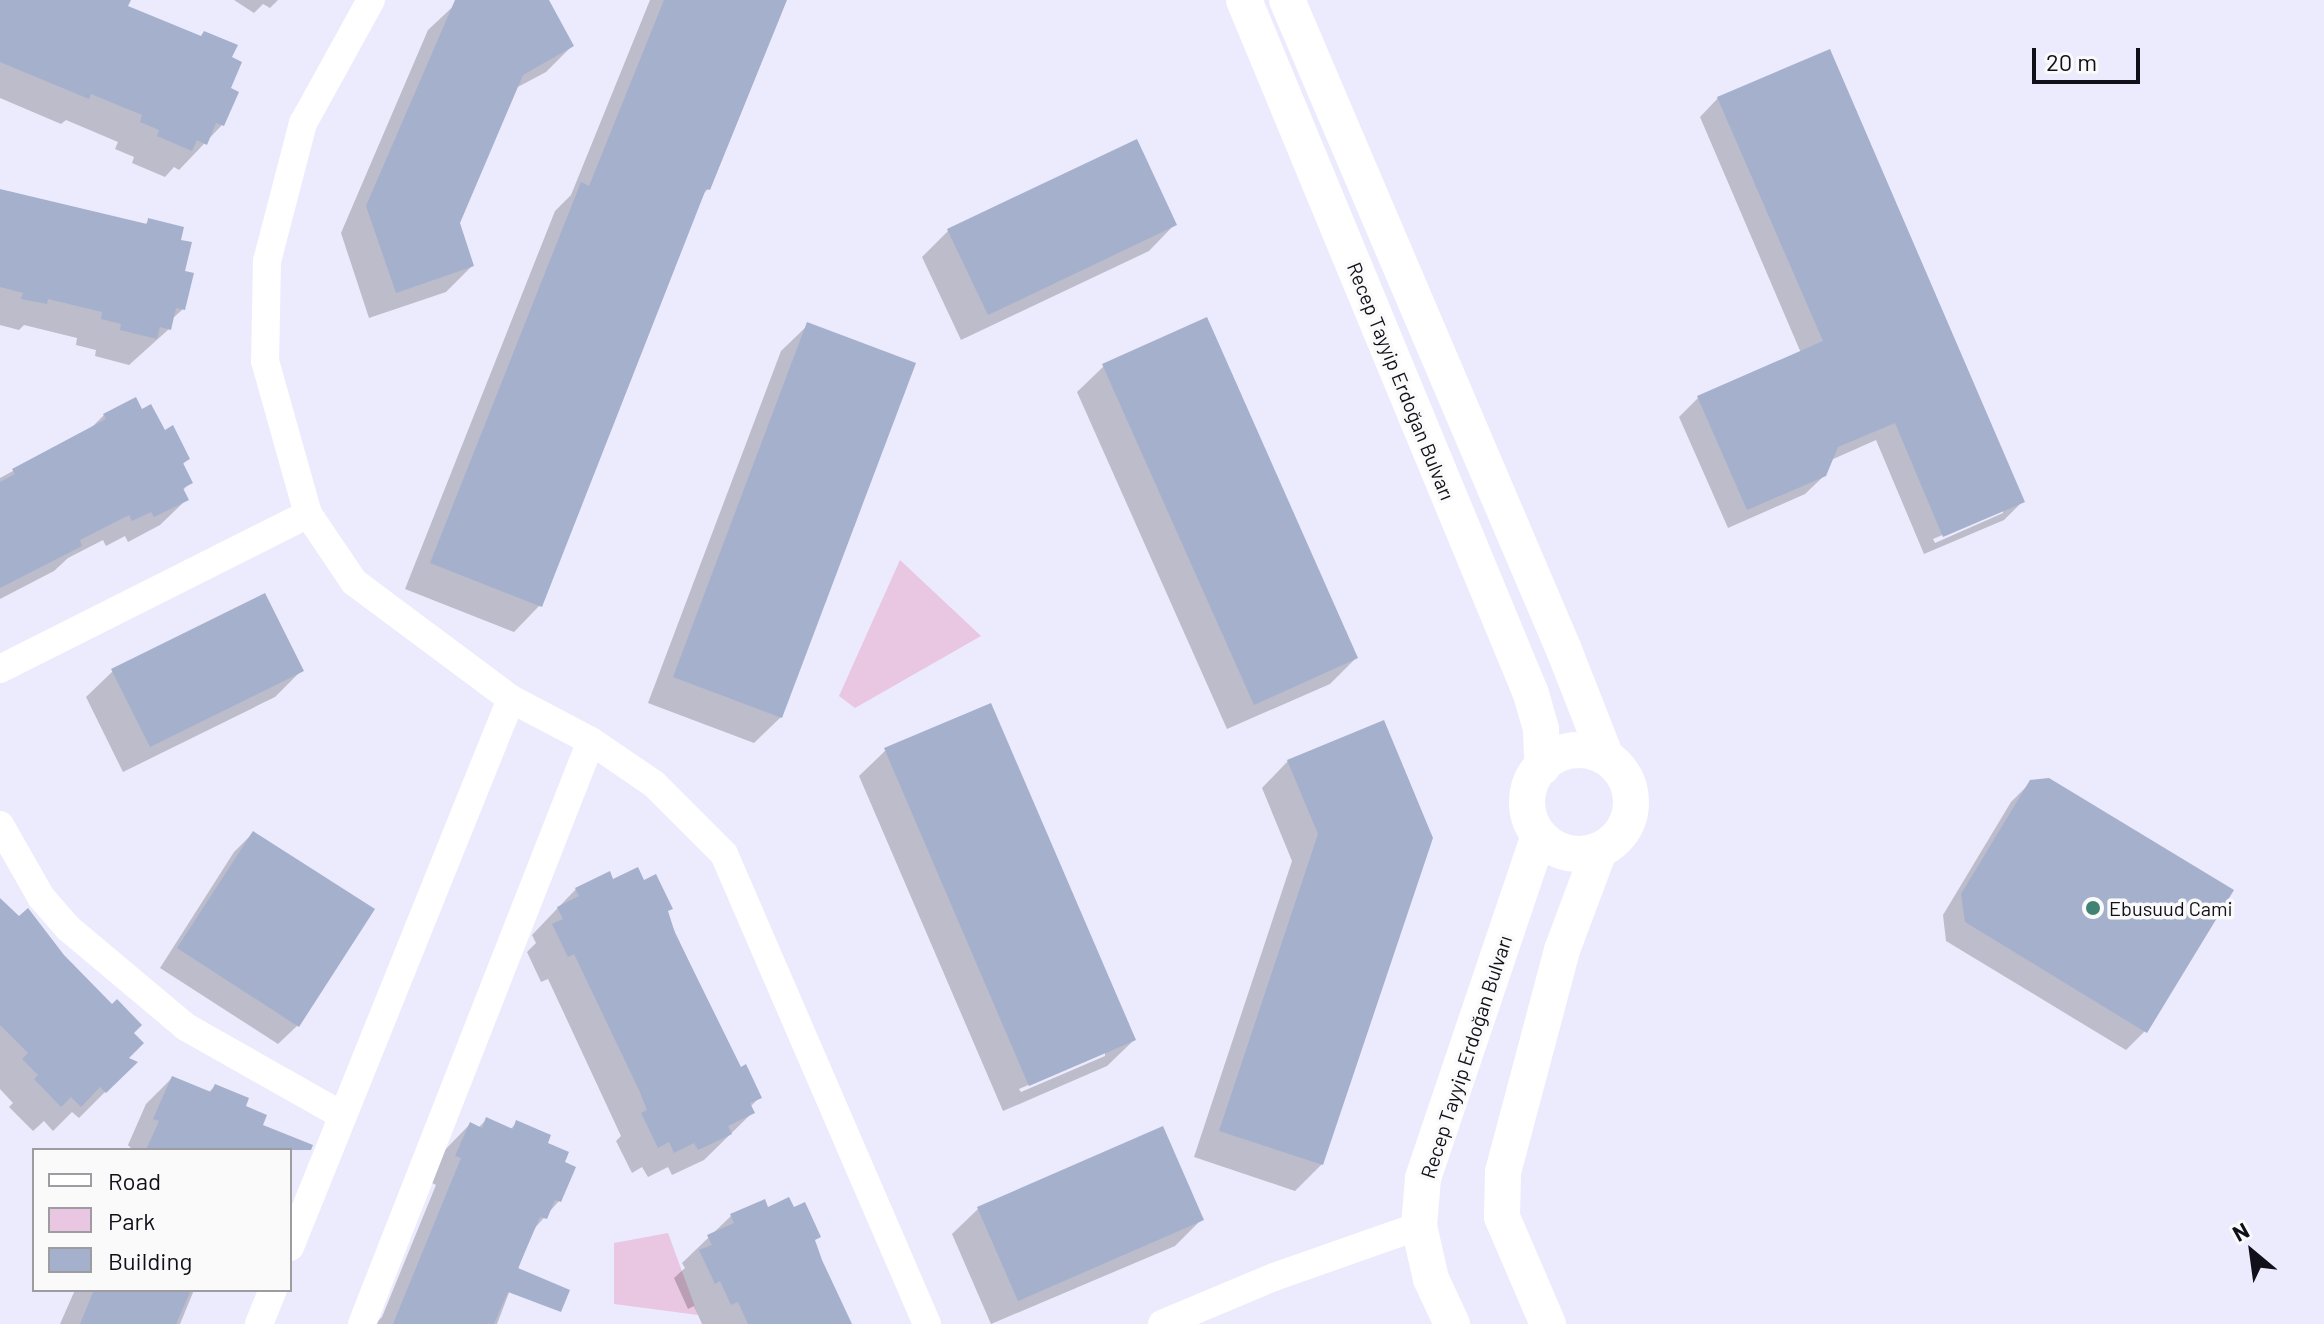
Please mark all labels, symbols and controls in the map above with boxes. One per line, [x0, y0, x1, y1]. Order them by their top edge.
scale bar [2036, 32, 2144, 82]
text: 20 m [2046, 47, 2097, 76]
street label: Recep Tayyip Erdoğan Bulvarı [1342, 259, 1460, 503]
place label: Ebusuud Cami [2109, 896, 2233, 920]
marker: Ebusuud Cami [2084, 899, 2102, 917]
street label: Recep Tayyip Erdoğan Bulvarı [1415, 932, 1517, 1182]
legend [32, 1148, 292, 1292]
text: Road [108, 1166, 161, 1195]
text: Park [108, 1206, 155, 1235]
north arrow [2212, 1212, 2292, 1292]
text: N [2228, 1216, 2253, 1246]
text: Building [108, 1246, 192, 1275]

